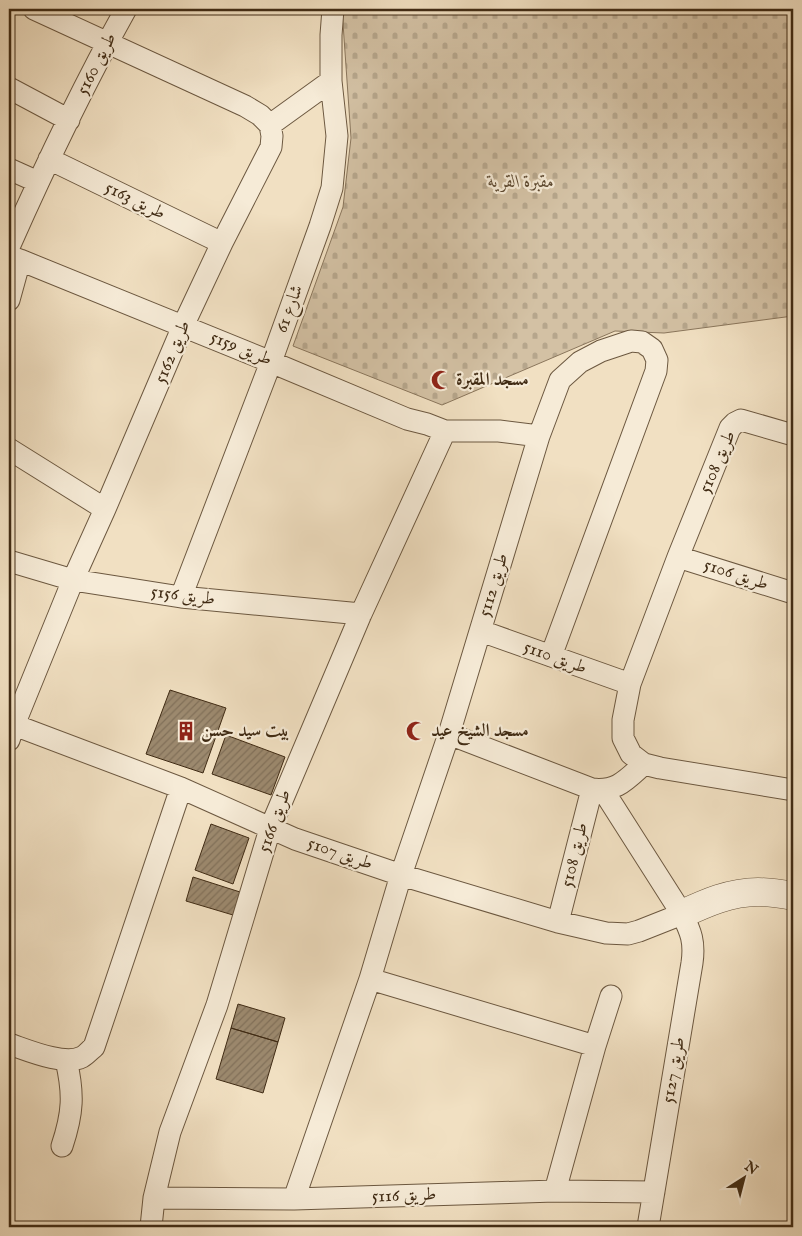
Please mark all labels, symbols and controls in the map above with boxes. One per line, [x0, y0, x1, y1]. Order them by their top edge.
street label: طريق 5160 [72, 29, 122, 99]
park label: مقبرة القرية [486, 171, 554, 194]
street label: طريق 5163 [101, 177, 169, 225]
street label: شارع 61 [271, 282, 311, 337]
street label: طريق 5162 [149, 317, 197, 387]
street label: طريق 5159 [207, 326, 275, 372]
mosque icon: مسجد المقبرة [430, 369, 452, 391]
place label: مسجد المقبرة [456, 369, 529, 392]
street label: طريق 5108 [694, 427, 742, 497]
street label: طريق 5112 [473, 550, 515, 620]
street label: طريق 5106 [701, 554, 771, 596]
street label: طريق 5156 [150, 581, 216, 611]
street label: طريق 5110 [520, 636, 590, 680]
building icon: بيت سيد حسن [175, 720, 197, 742]
place label: بيت سيد حسن [201, 720, 290, 743]
mosque icon: مسجد الشيخ عيد [405, 720, 427, 742]
place label: مسجد الشيخ عيد [431, 720, 529, 746]
street label: طريق 5166 [253, 786, 297, 856]
street label: طريق 5108 [556, 820, 594, 890]
street label: طريق 5107 [304, 832, 376, 876]
street label: طريق 5127 [657, 1035, 691, 1105]
north arrow [720, 1154, 770, 1204]
text: N [740, 1157, 761, 1179]
street label: طريق 5116 [371, 1183, 437, 1209]

